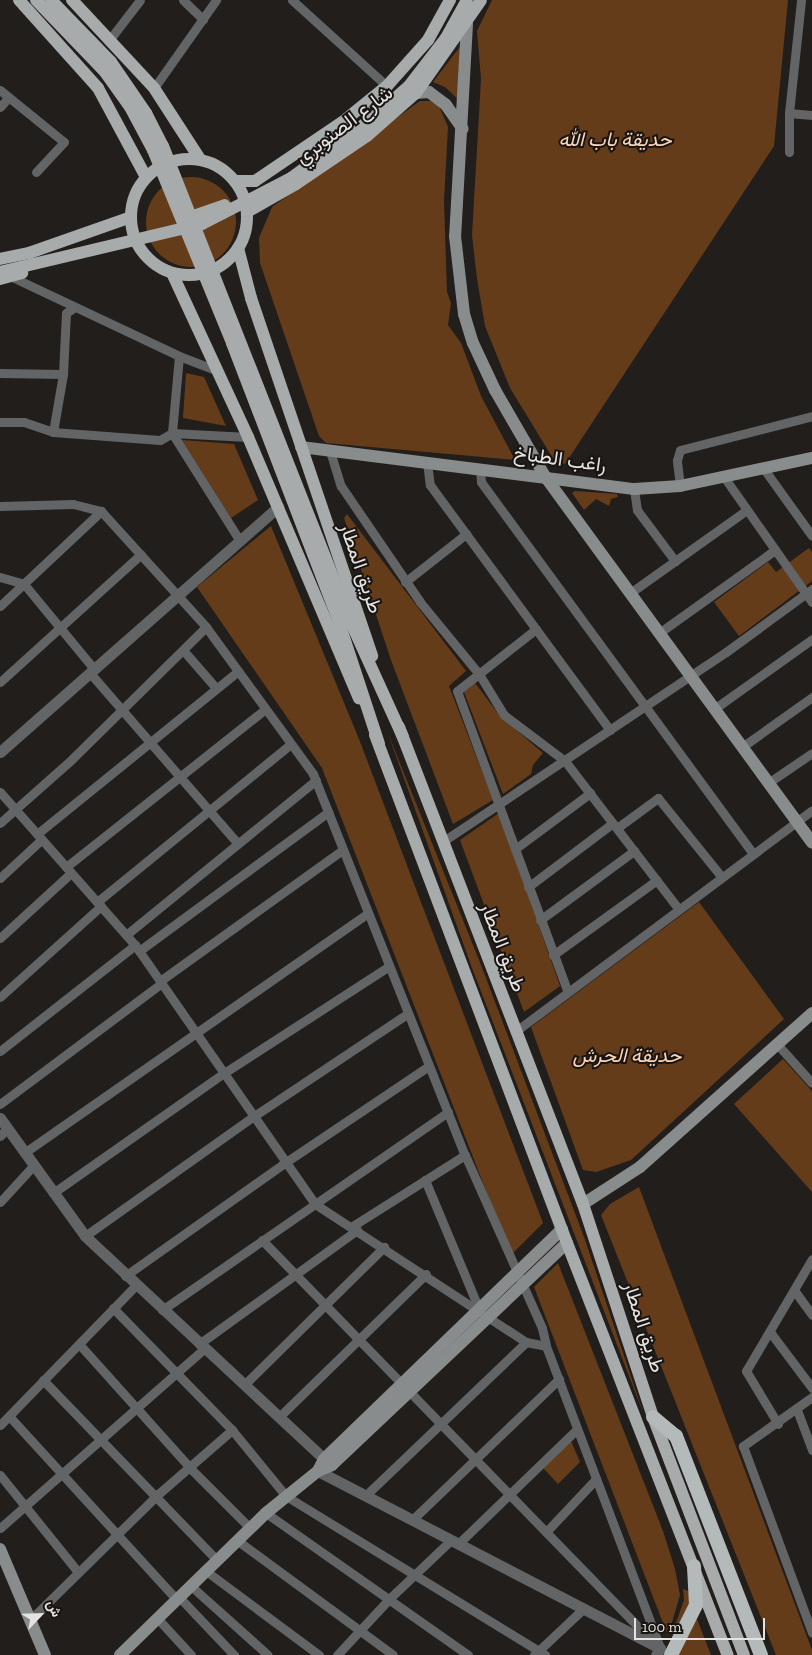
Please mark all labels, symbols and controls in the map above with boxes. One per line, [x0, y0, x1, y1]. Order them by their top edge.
street label: شارع الصنوبري [291, 81, 397, 169]
park label: حديقة باب الله [558, 127, 672, 151]
street label: راغب الطباخ [512, 441, 608, 477]
street label: طريق المطار [334, 519, 388, 617]
street label: طريق المطار [475, 899, 531, 995]
park label: حديقة الحرش [573, 1043, 681, 1067]
street label: طريق المطار [618, 1278, 670, 1376]
north arrow [15, 1590, 65, 1640]
text: ش [43, 1598, 65, 1620]
scale bar [637, 1608, 768, 1640]
text: 100 m [642, 1618, 681, 1636]

